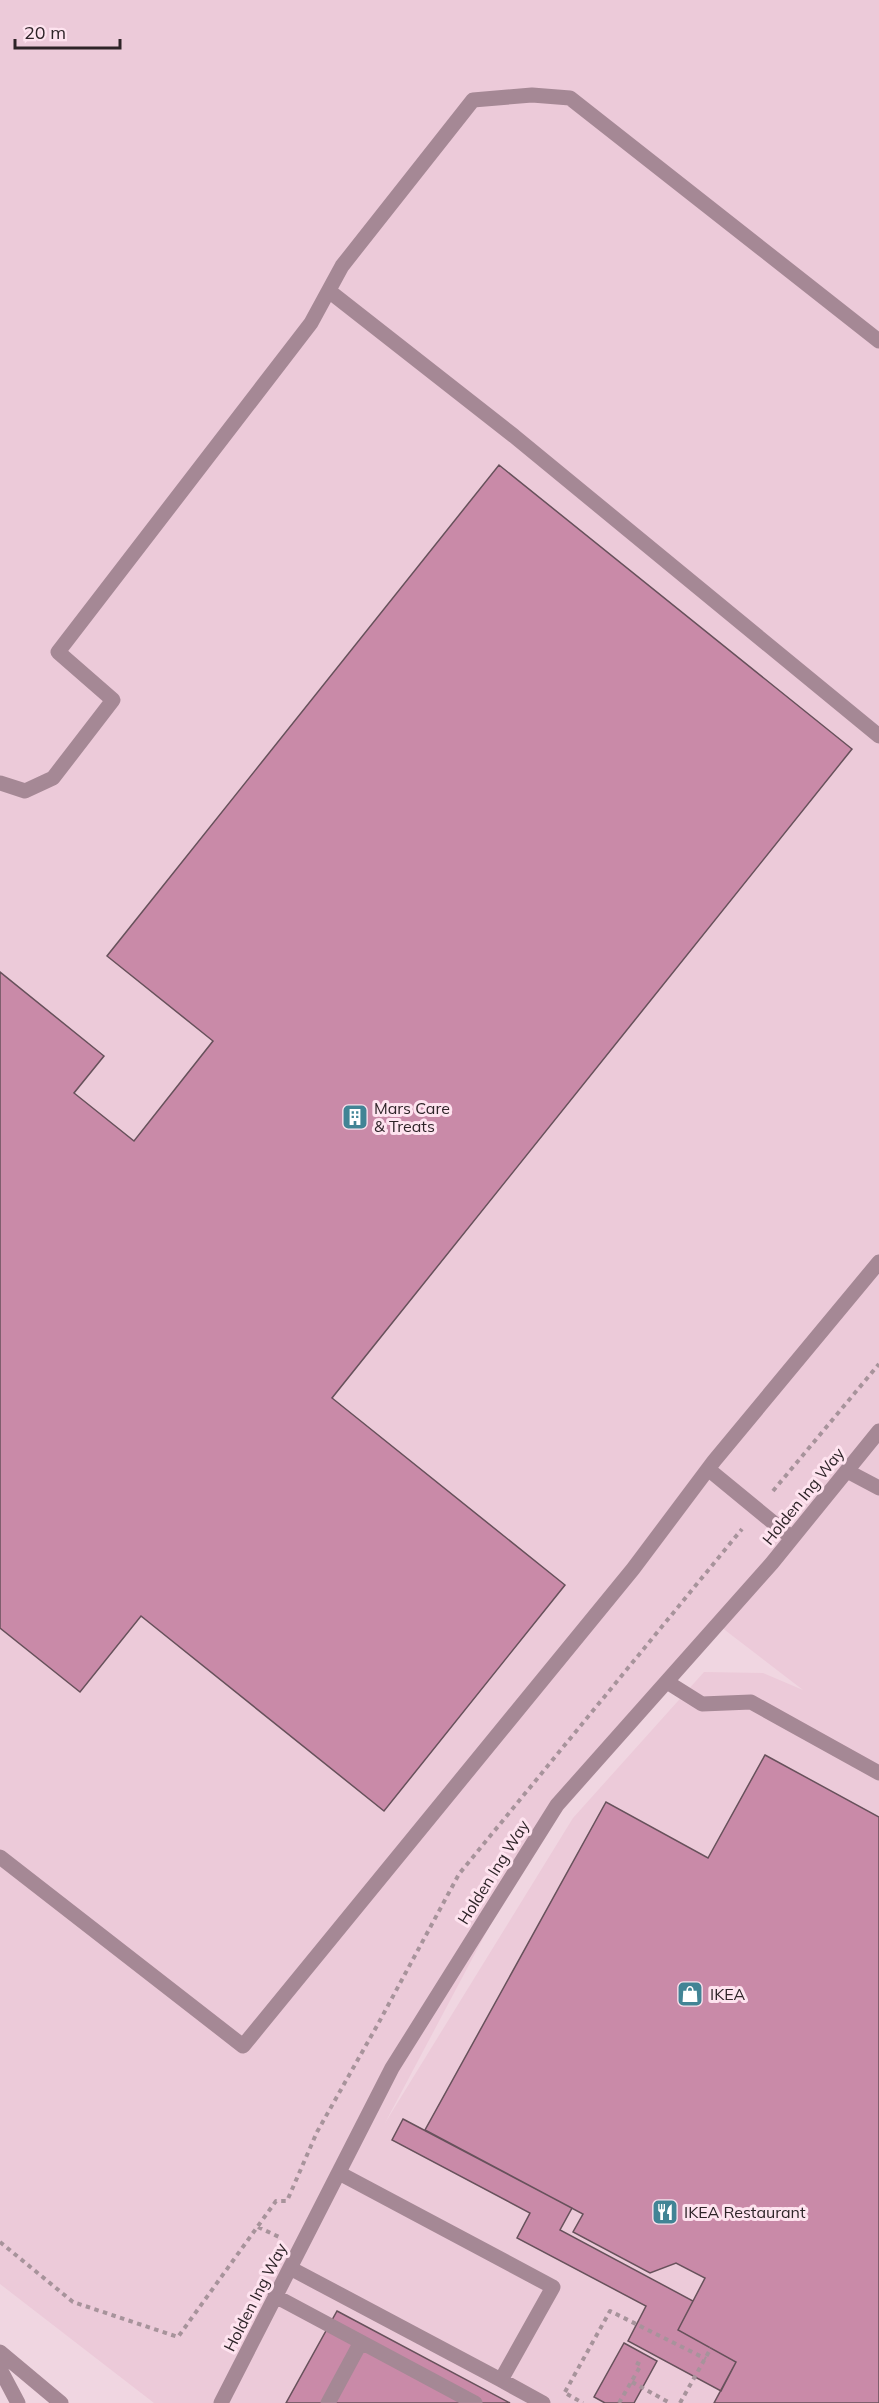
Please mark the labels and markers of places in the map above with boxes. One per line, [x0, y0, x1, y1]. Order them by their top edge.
place label: Mars Care & Treats [374, 1098, 450, 1136]
building icon: Mars Care & Treats [340, 1102, 370, 1132]
shop icon: IKEA [675, 1979, 705, 2009]
place label: IKEA [710, 1984, 745, 2004]
restaurant icon: IKEA Restaurant [650, 2197, 680, 2227]
place label: IKEA Restaurant [684, 2202, 806, 2222]

